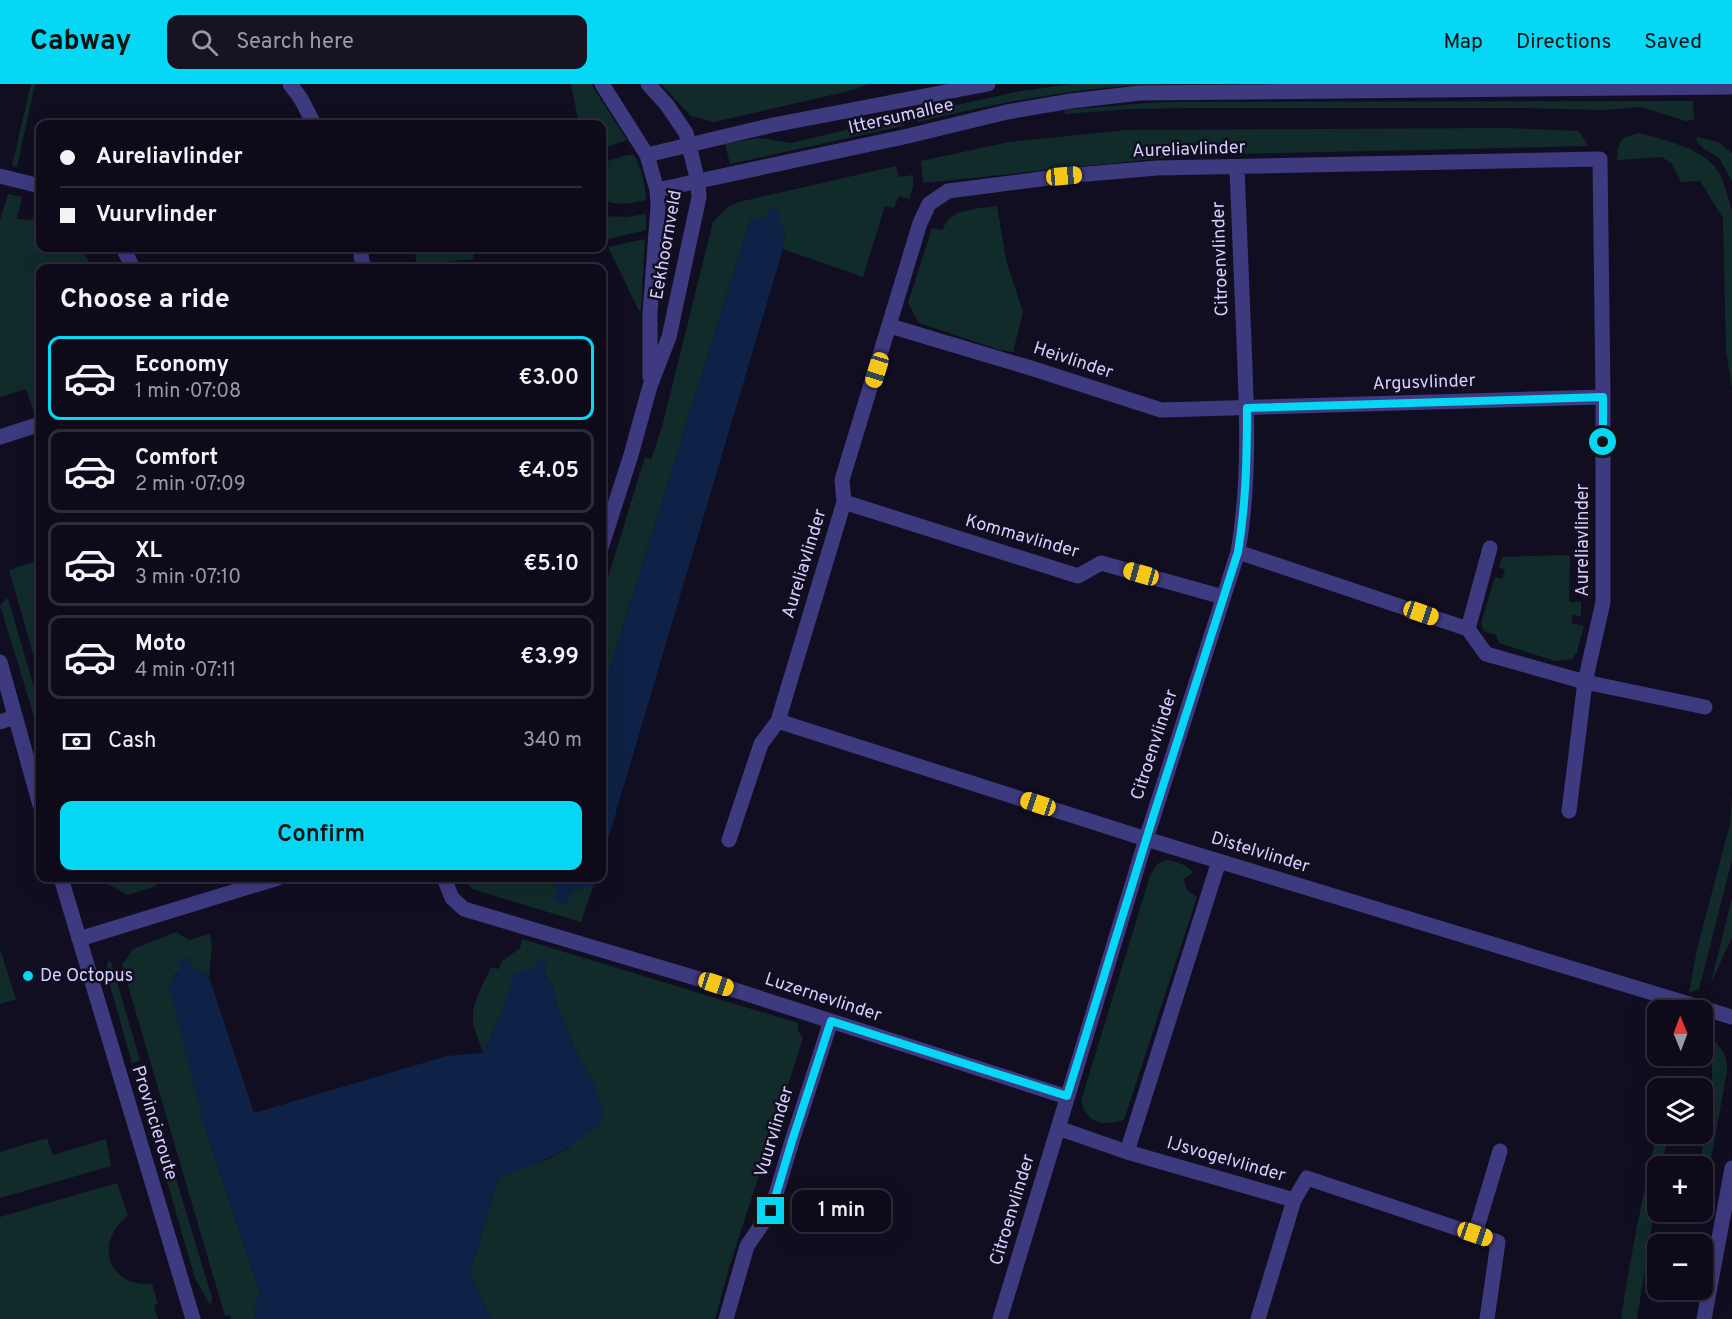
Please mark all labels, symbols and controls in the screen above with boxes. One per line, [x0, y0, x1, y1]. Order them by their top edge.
search box [167, 15, 587, 69]
text: Cabway [30, 24, 131, 60]
icon: search [188, 26, 221, 59]
text: Search here [236, 29, 354, 56]
text: Map [1443, 29, 1483, 56]
text: Directions [1516, 29, 1611, 56]
text: Saved [1644, 29, 1702, 56]
street label: Ittersumallee [846, 94, 956, 140]
street label: Aureliavlinder [1132, 137, 1246, 163]
text: Aureliavlinder [96, 144, 243, 171]
car [1045, 165, 1083, 187]
street label: Eekhoornveld [646, 188, 688, 302]
street label: Citroenvlinder [1207, 201, 1235, 317]
text: Vuurvlinder [96, 202, 217, 229]
text: Choose a ride [60, 283, 230, 317]
street label: Heivlinder [1030, 337, 1116, 385]
car [863, 350, 891, 390]
icon: car [63, 351, 117, 405]
text: Economy [135, 352, 229, 379]
text: €3.00 [518, 365, 579, 392]
street label: Argusvlinder [1372, 370, 1476, 396]
text: 1 min · 07:08 [135, 379, 241, 405]
route start [1589, 428, 1616, 455]
icon: car [63, 444, 117, 498]
text: Comfort [135, 445, 218, 472]
text: €4.05 [518, 458, 579, 485]
text: 2 min · 07:09 [135, 472, 246, 498]
street label: Aureliavlinder [1572, 483, 1595, 597]
street label: Aureliavlinder [777, 506, 833, 622]
street label: Kommavlinder [962, 510, 1082, 564]
icon: car [63, 537, 117, 591]
text: XL [135, 538, 162, 565]
text: €5.10 [523, 551, 579, 578]
car [1121, 560, 1161, 588]
text: 3 min · 07:10 [135, 565, 241, 591]
car [1401, 599, 1441, 627]
icon: car [63, 630, 117, 684]
text: Moto [135, 631, 186, 658]
text: €3.99 [520, 644, 579, 671]
text: 4 min · 07:11 [135, 658, 236, 684]
street label: Citroenvlinder [1126, 687, 1184, 803]
icon: cash [60, 725, 93, 758]
text: Cash [108, 728, 157, 755]
text: 340 m [523, 728, 582, 754]
car [1018, 790, 1058, 818]
button: Confirm [60, 801, 582, 870]
street label: Distelvlinder [1208, 827, 1312, 879]
place label: De Octopus [40, 965, 133, 988]
street label: Luzernevlinder [762, 968, 884, 1028]
marker: De Octopus [21, 969, 35, 983]
car [696, 970, 736, 998]
north arrow [1647, 1000, 1713, 1066]
map controls [1647, 1000, 1713, 1300]
street label: Provincieroute [126, 1063, 182, 1183]
button: layers [1647, 1078, 1713, 1144]
street label: Vuurvlinder [750, 1084, 800, 1180]
street label: IJsvogelvlinder [1164, 1132, 1288, 1188]
street label: Citroenvlinder [985, 1152, 1041, 1268]
button: + [1647, 1156, 1713, 1222]
callout: 1 min [792, 1190, 891, 1232]
route end [757, 1197, 784, 1224]
text: 1 min [818, 1198, 865, 1224]
car [1455, 1220, 1495, 1248]
button: − [1647, 1234, 1713, 1300]

